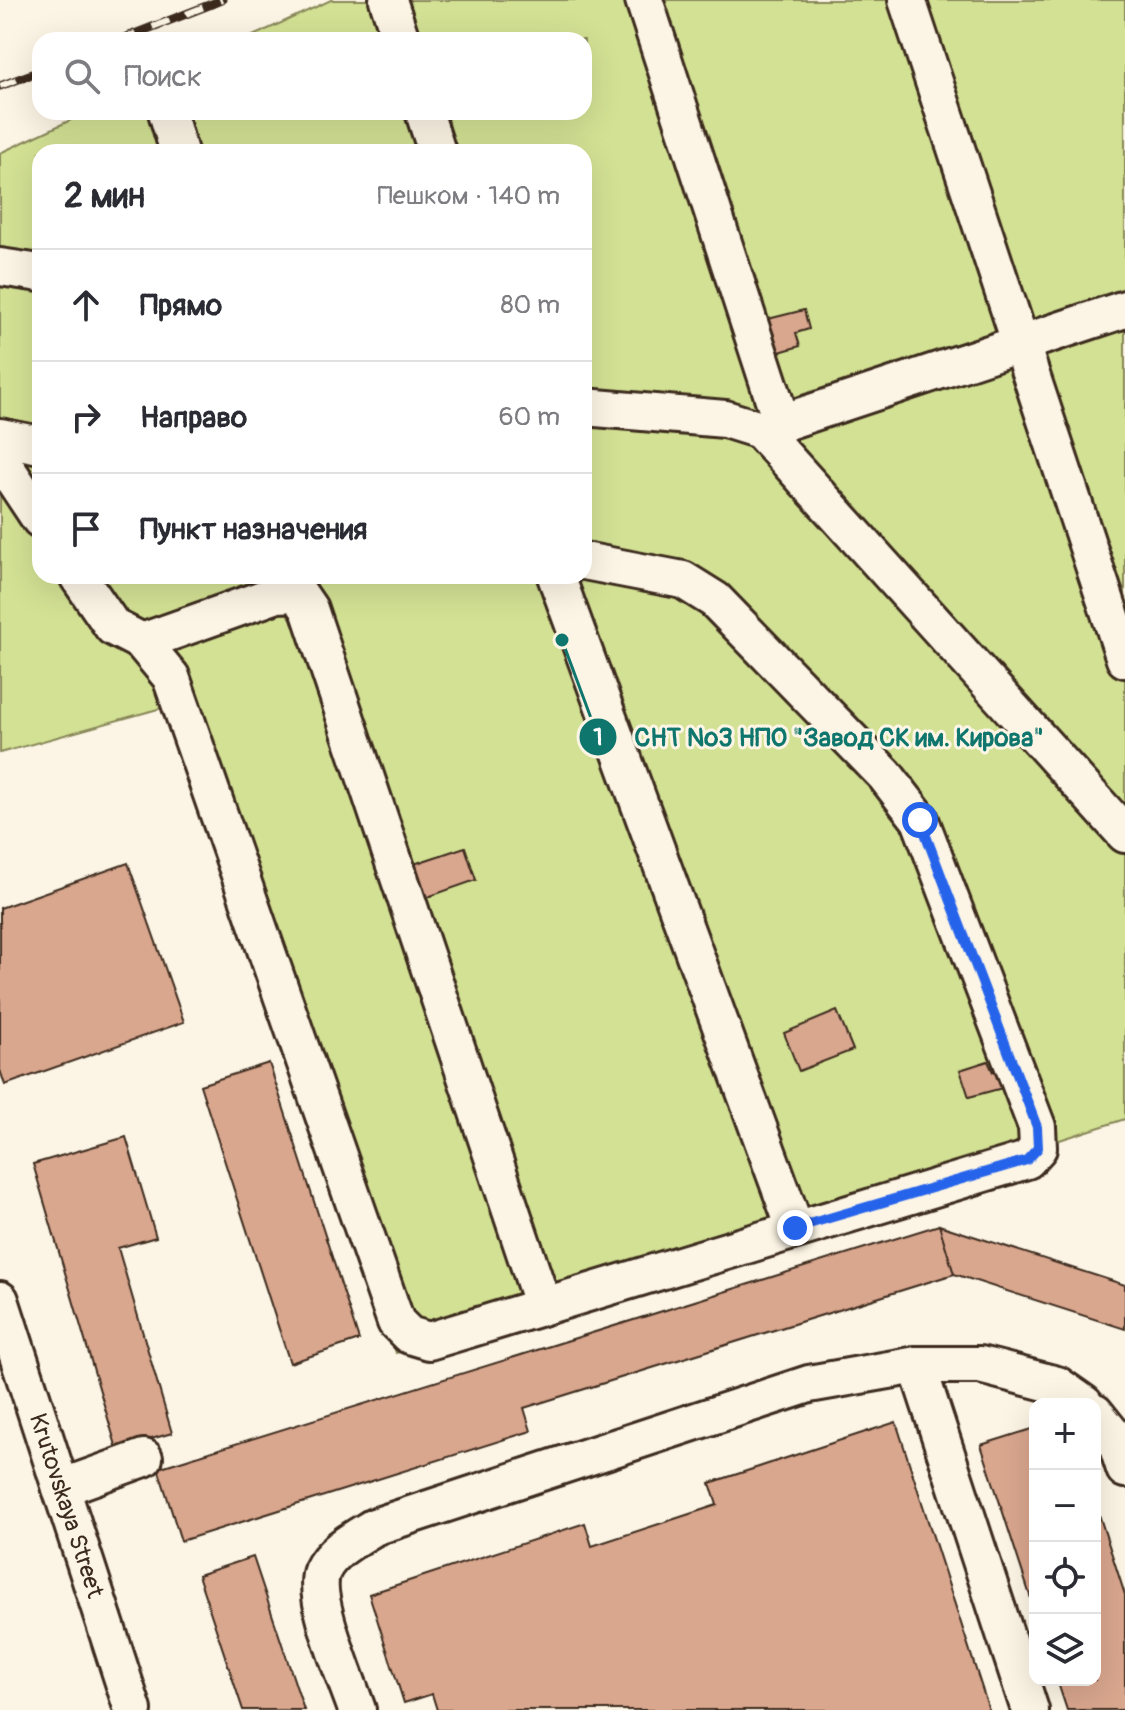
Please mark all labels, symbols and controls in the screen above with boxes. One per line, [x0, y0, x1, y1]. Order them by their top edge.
search box [32, 32, 592, 120]
icon: search [60, 54, 104, 98]
text: Поиск [124, 58, 202, 95]
text: 2 мин [64, 175, 145, 218]
text: Пешком · 140 m [377, 180, 560, 212]
icon: ahead [64, 283, 108, 327]
text: Прямо [140, 287, 222, 324]
text: 80 m [500, 289, 560, 321]
icon: right [64, 395, 108, 439]
text: Направо [140, 399, 247, 436]
text: 60 m [498, 401, 560, 433]
icon: arrive [64, 507, 108, 551]
text: Пункт назначения [140, 511, 367, 548]
callout: СНТ №3 НПО "Завод СК им. Кирова" [578, 712, 1060, 762]
text: СНТ №3 НПО "Завод СК им. Кирова" [634, 722, 1044, 754]
text: 1 [593, 723, 603, 752]
route start [902, 802, 938, 838]
route end [777, 1210, 813, 1246]
map controls [1029, 1398, 1101, 1686]
button: + [1029, 1398, 1101, 1470]
street label: Krutovskaya Street [23, 1410, 110, 1602]
button: − [1029, 1470, 1101, 1542]
button: locate [1029, 1542, 1101, 1614]
button: layers [1029, 1614, 1101, 1686]

